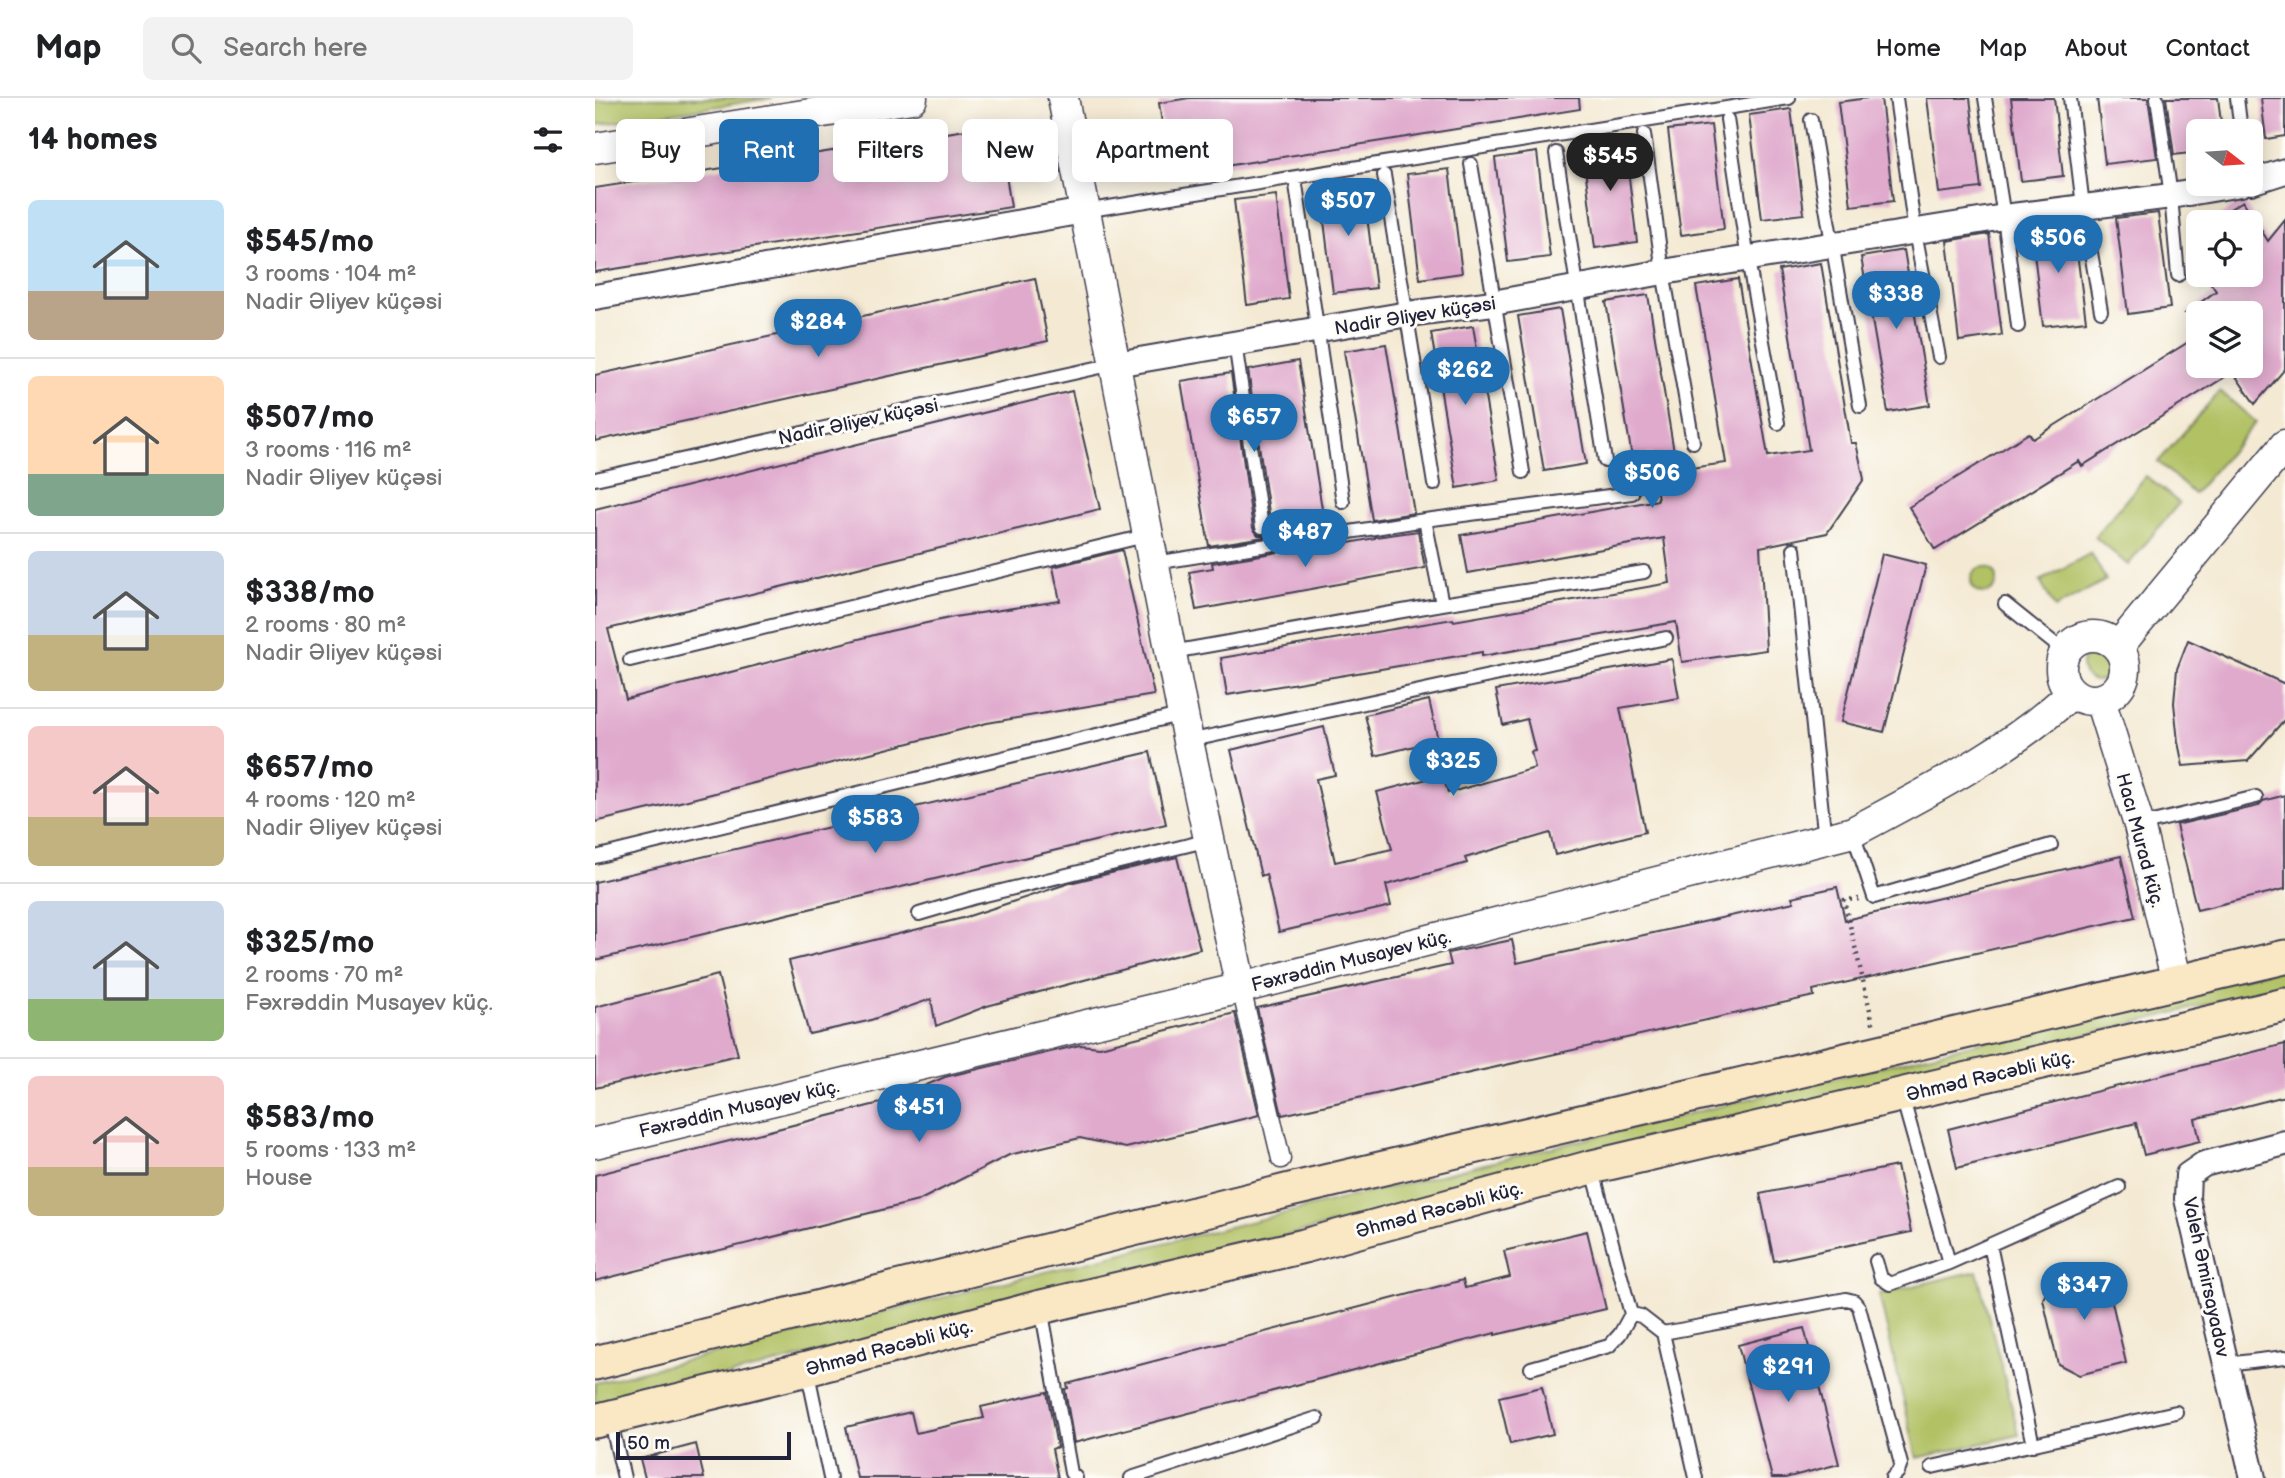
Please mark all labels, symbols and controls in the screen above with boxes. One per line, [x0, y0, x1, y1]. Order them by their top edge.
search box [143, 17, 633, 80]
text: Map [35, 28, 101, 68]
icon: search [167, 29, 205, 67]
text: Search here [223, 33, 367, 64]
text: Home [1876, 34, 1941, 63]
text: Map [1979, 34, 2027, 63]
text: About [2065, 34, 2127, 63]
text: Contact [2165, 34, 2250, 63]
chip: Buy [616, 119, 705, 182]
chip: Rent [719, 119, 819, 182]
chip: Filters [833, 119, 948, 182]
chip: New [962, 119, 1058, 182]
chip: Apartment [1072, 119, 1233, 182]
north arrow [2186, 119, 2263, 196]
map controls [2186, 119, 2263, 378]
icon: filters [529, 121, 567, 159]
text: 14 homes [28, 122, 157, 158]
pin: $545 [1569, 134, 1651, 193]
text: $545 [1582, 142, 1638, 170]
pin: $507 [1307, 178, 1389, 238]
text: $507 [1320, 187, 1376, 215]
button: locate [2186, 210, 2263, 287]
pin: $506 [2017, 216, 2099, 275]
text: $545/mo [245, 224, 374, 260]
text: $506 [2030, 224, 2086, 252]
icon: home [84, 228, 168, 312]
text: 3 rooms · 104 m² [245, 260, 416, 288]
pin: $338 [1855, 272, 1937, 331]
text: $338 [1868, 280, 1924, 308]
text: Nadir Əliyev küçəsi [245, 288, 442, 316]
street label: Nadir Əliyev küçəsi [1333, 292, 1498, 341]
pin: $284 [777, 300, 859, 359]
button: layers [2186, 301, 2263, 378]
text: $284 [790, 308, 846, 336]
pin: $262 [1424, 348, 1506, 407]
text: $262 [1437, 356, 1493, 384]
street label: Nadir Əliyev küçəsi [776, 394, 940, 451]
pin: $657 [1213, 394, 1295, 454]
text: $507/mo [245, 400, 374, 436]
text: $657 [1226, 403, 1282, 431]
icon: home [84, 404, 168, 488]
text: 3 rooms · 116 m² [245, 436, 412, 464]
pin: $506 [1611, 450, 1693, 510]
text: $506 [1624, 459, 1680, 487]
text: Nadir Əliyev küçəsi [245, 464, 442, 492]
pin: $487 [1264, 510, 1346, 569]
text: $487 [1277, 518, 1333, 546]
text: $338/mo [245, 575, 375, 611]
icon: home [84, 579, 168, 663]
text: 2 rooms · 80 m² [245, 611, 406, 639]
text: Nadir Əliyev küçəsi [245, 639, 442, 667]
pin: $325 [1412, 738, 1494, 798]
text: $325 [1425, 747, 1481, 775]
text: $657/mo [245, 750, 374, 786]
icon: home [84, 754, 168, 838]
street label: Hacı Murad küç. [2111, 771, 2169, 910]
text: 4 rooms · 120 m² [245, 786, 416, 814]
pin: $583 [834, 796, 916, 855]
text: $583 [847, 804, 903, 832]
text: Nadir Əliyev küçəsi [245, 814, 442, 842]
text: $325/mo [245, 925, 374, 961]
street label: Fəxrəddin Musayev küç. [1249, 926, 1453, 997]
icon: home [84, 929, 168, 1013]
text: 2 rooms · 70 m² [245, 961, 404, 989]
text: Fəxrəddin Musayev küç. [245, 989, 493, 1017]
street label: Əhməd Rəcəbli küç. [1904, 1046, 2077, 1107]
street label: Fəxrəddin Musayev küç. [637, 1075, 842, 1144]
pin: $451 [878, 1084, 960, 1144]
text: $451 [893, 1093, 945, 1121]
text: $583/mo [245, 1100, 374, 1136]
icon: home [84, 1104, 168, 1188]
text: 5 rooms · 133 m² [245, 1136, 416, 1164]
text: House [245, 1164, 312, 1192]
street label: Əhməd Rəcəbli küç. [1353, 1177, 1525, 1244]
street label: Valeh Əmirsayadov [2177, 1195, 2234, 1360]
pin: $347 [2043, 1262, 2125, 1322]
text: $347 [2057, 1271, 2111, 1299]
street label: Əhməd Rəcəbli küç. [803, 1315, 975, 1382]
pin: $291 [1747, 1344, 1829, 1404]
text: $291 [1762, 1353, 1814, 1381]
scale bar [616, 1429, 791, 1461]
text: 50 m [627, 1432, 670, 1455]

